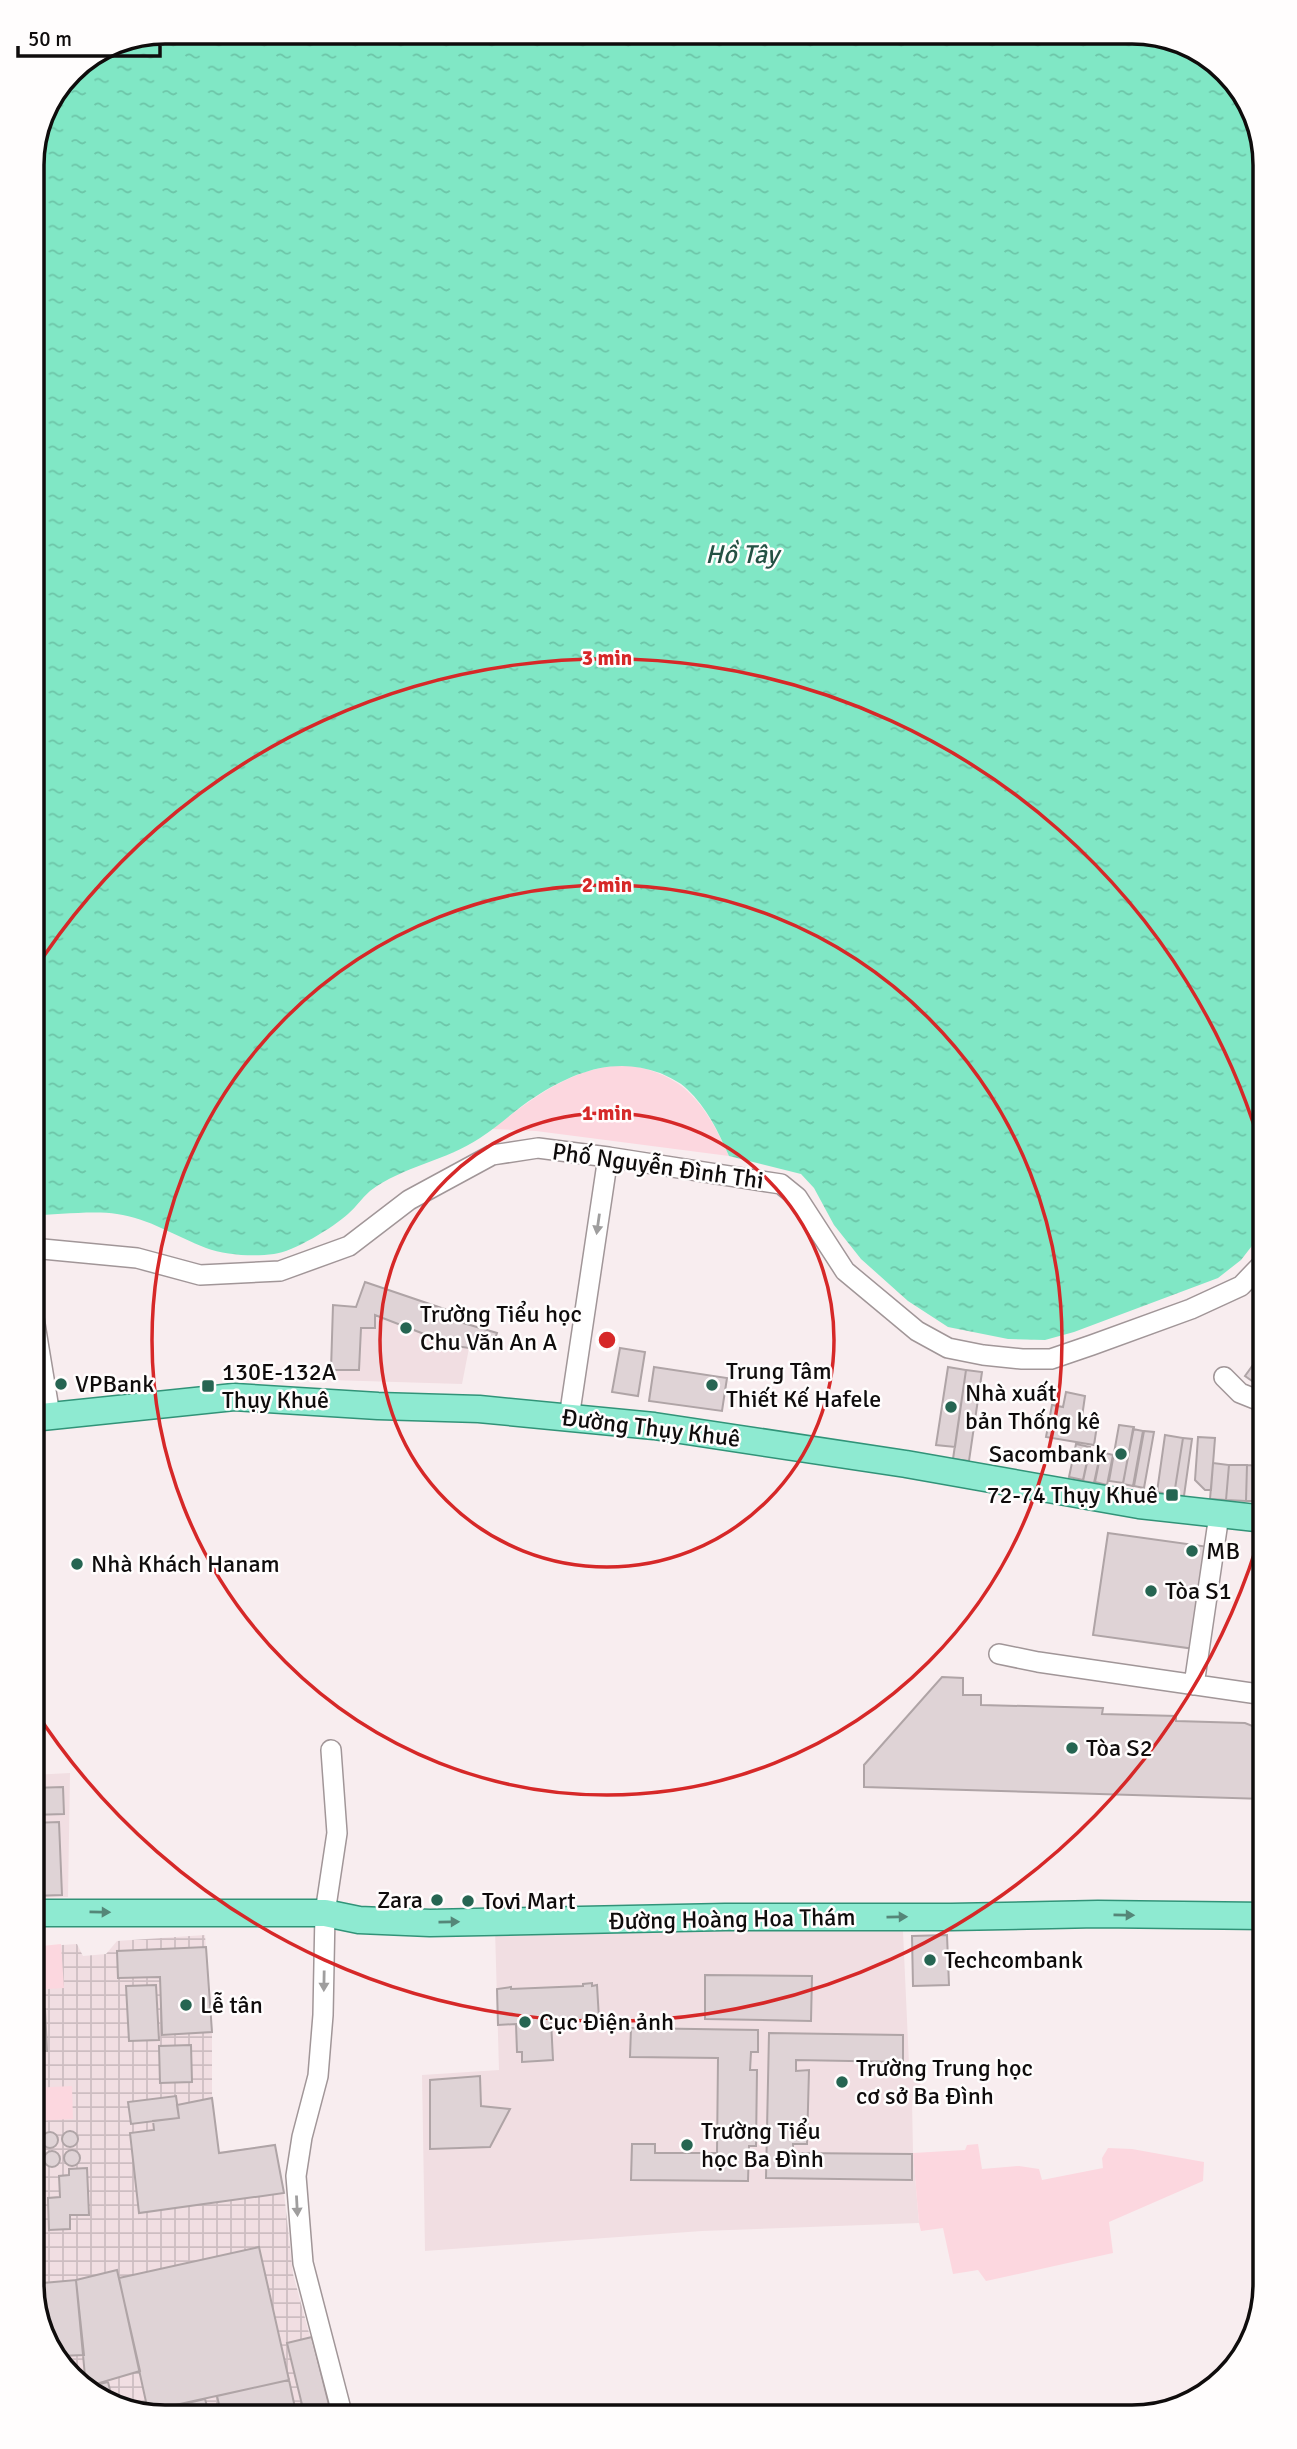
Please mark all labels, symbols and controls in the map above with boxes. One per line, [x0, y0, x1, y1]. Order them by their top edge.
scale bar [18, 14, 159, 58]
text: 50 m [28, 26, 72, 52]
water label: Hồ Tây [705, 539, 781, 571]
text: 3 min [582, 645, 632, 671]
text: 2 min [582, 872, 632, 898]
text: 1 min [582, 1100, 632, 1126]
street label: Phố Nguyễn Đình Thi [550, 1136, 766, 1196]
one-way arrow [592, 1213, 603, 1235]
place label: Trường Tiểu học Chu Văn An A [420, 1299, 582, 1357]
marker: Trường Tiểu học Chu Văn An A [398, 1320, 414, 1336]
centre of rings [595, 1328, 619, 1352]
place label: Trung Tâm Thiết Kế Hafele [726, 1356, 881, 1414]
place label: 130E-132A Thụy Khuê [222, 1357, 337, 1415]
place label: VPBank [75, 1369, 154, 1399]
marker: VPBank [53, 1376, 69, 1392]
marker: Trung Tâm Thiết Kế Hafele [704, 1377, 720, 1393]
marker: 130E-132A Thụy Khuê [200, 1378, 216, 1394]
place label: Nhà xuất bản Thống kê [965, 1378, 1100, 1436]
marker: Nhà xuất bản Thống kê [943, 1399, 959, 1415]
street label: Đường Thụy Khuê [560, 1402, 742, 1454]
place label: Sacombank [989, 1439, 1107, 1469]
marker: Sacombank [1113, 1446, 1129, 1462]
place label: 72-74 Thụy Khuê [987, 1480, 1158, 1510]
marker: 72-74 Thụy Khuê [1164, 1487, 1180, 1503]
place label: MB [1206, 1536, 1240, 1566]
marker: MB [1184, 1543, 1200, 1559]
place label: Nhà Khách Hanam [91, 1549, 280, 1579]
marker: Nhà Khách Hanam [69, 1556, 85, 1572]
place label: Tòa S1 [1165, 1576, 1232, 1606]
marker: Tòa S1 [1143, 1583, 1159, 1599]
place label: Tòa S2 [1086, 1733, 1153, 1763]
marker: Tòa S2 [1064, 1740, 1080, 1756]
place label: Zara [377, 1885, 423, 1915]
place label: Tovi Mart [482, 1886, 576, 1916]
marker: Zara [429, 1892, 445, 1908]
marker: Tovi Mart [460, 1893, 476, 1909]
street label: Đường Hoàng Hoa Thám [608, 1902, 856, 1936]
one-way arrow [89, 1907, 111, 1918]
one-way arrow [1114, 1909, 1136, 1921]
one-way arrow [886, 1911, 908, 1923]
one-way arrow [438, 1916, 460, 1928]
place label: Techcombank [944, 1945, 1083, 1975]
marker: Techcombank [922, 1952, 938, 1968]
one-way arrow [318, 1970, 329, 1992]
place label: Lễ tân [200, 1990, 263, 2020]
marker: Lễ tân [178, 1997, 194, 2013]
place label: Cục Điện ảnh [539, 2007, 674, 2037]
marker: Cục Điện ảnh [517, 2014, 533, 2030]
place label: Trường Trung học cơ sở Ba Đình [856, 2053, 1033, 2111]
marker: Trường Trung học cơ sở Ba Đình [834, 2074, 850, 2090]
place label: Trường Tiểu học Ba Đình [701, 2116, 824, 2174]
marker: Trường Tiểu học Ba Đình [679, 2137, 695, 2153]
one-way arrow [292, 2195, 303, 2217]

